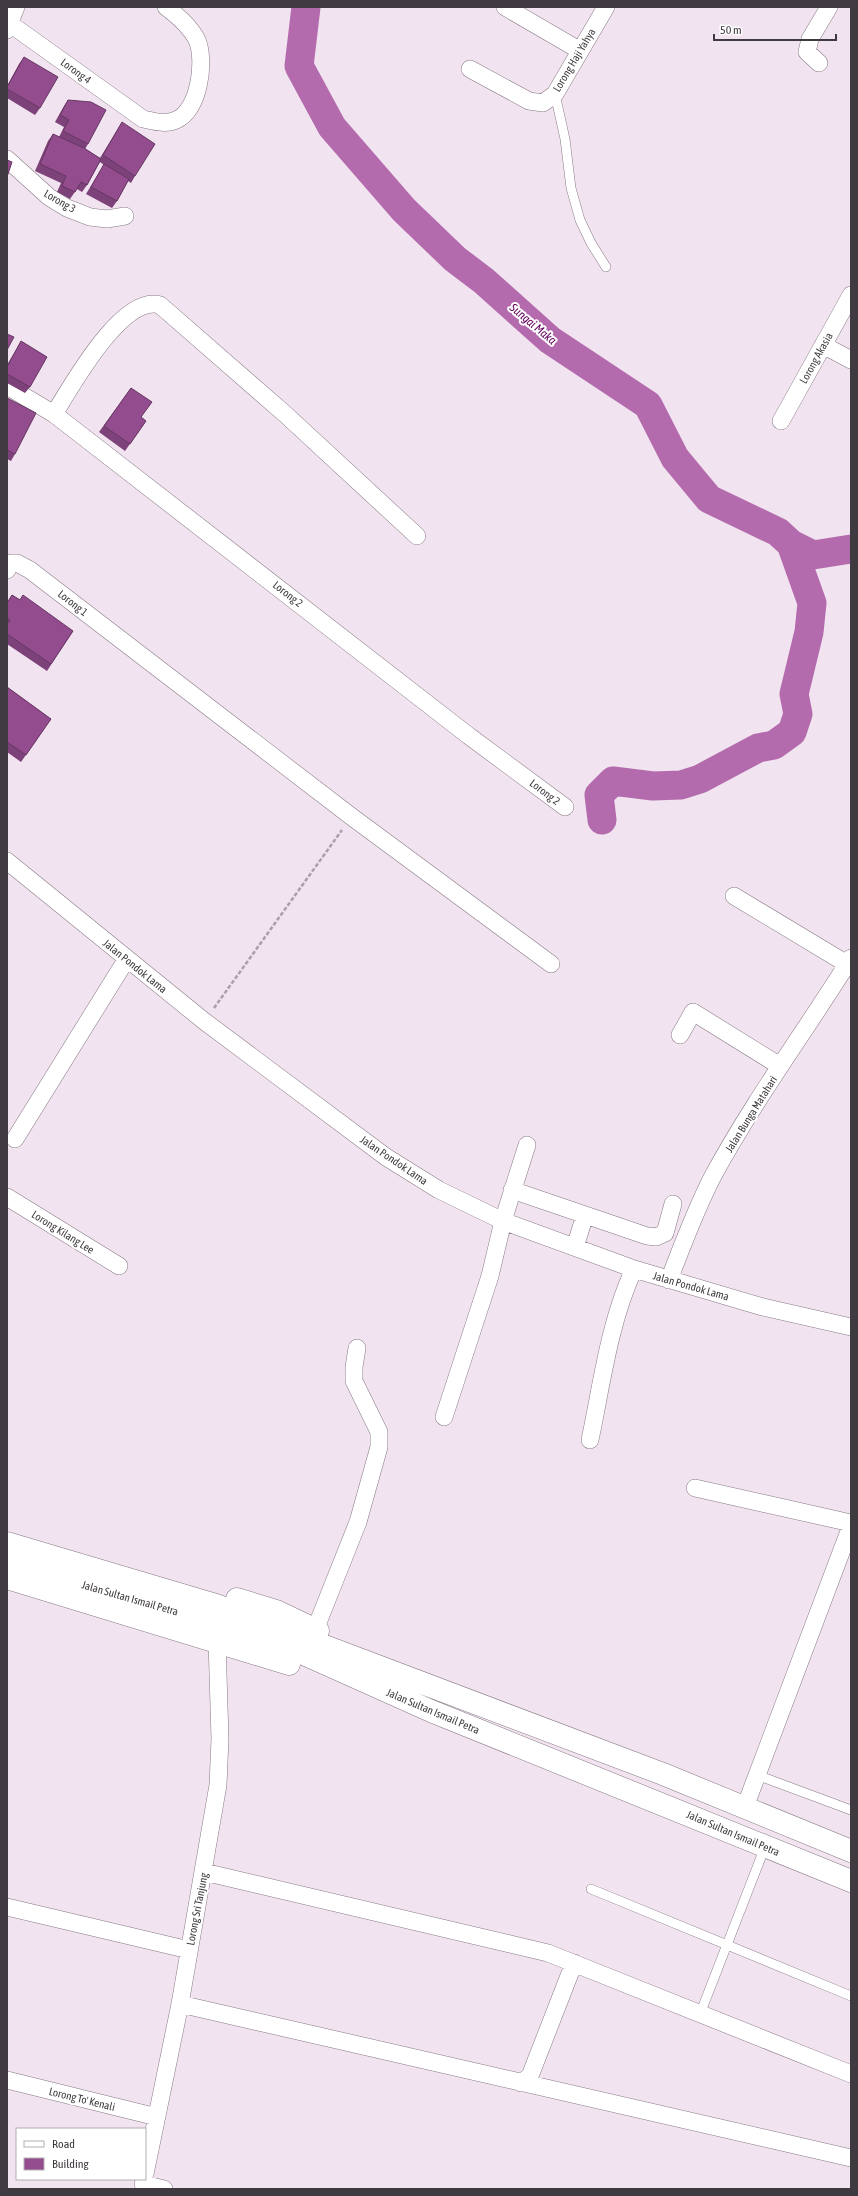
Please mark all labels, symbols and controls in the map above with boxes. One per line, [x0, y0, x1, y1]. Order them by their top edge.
scale bar [714, 16, 836, 42]
text: 50 m [720, 23, 742, 37]
street label: Lorong Haji Yahya [550, 26, 598, 94]
street label: Lorong 4 [58, 56, 94, 86]
street label: Lorong 3 [42, 187, 78, 215]
water label: Sungai Maka [506, 300, 559, 348]
street label: Lorong Akasia [797, 330, 835, 386]
street label: Lorong 2 [271, 579, 305, 609]
street label: Lorong 1 [56, 588, 90, 618]
street label: Lorong 2 [528, 777, 562, 807]
street label: Jalan Pondok Lama [101, 937, 169, 995]
street label: Jalan Bunga Matahari [723, 1074, 779, 1154]
street label: Jalan Pondok Lama [358, 1133, 430, 1187]
street label: Lorong Kilang Lee [30, 1208, 96, 1256]
street label: Jalan Pondok Lama [652, 1269, 730, 1303]
street label: Jalan Sultan Ismail Petra [80, 1578, 180, 1618]
street label: Jalan Sultan Ismail Petra [385, 1686, 481, 1736]
street label: Jalan Sultan Ismail Petra [685, 1808, 781, 1858]
street label: Lorong Sri Tanjung [184, 1871, 210, 1946]
street label: Lorong To' Kenali [48, 2085, 116, 2113]
legend [16, 2128, 146, 2180]
text: Road [52, 2137, 75, 2151]
text: Building [52, 2157, 90, 2171]

